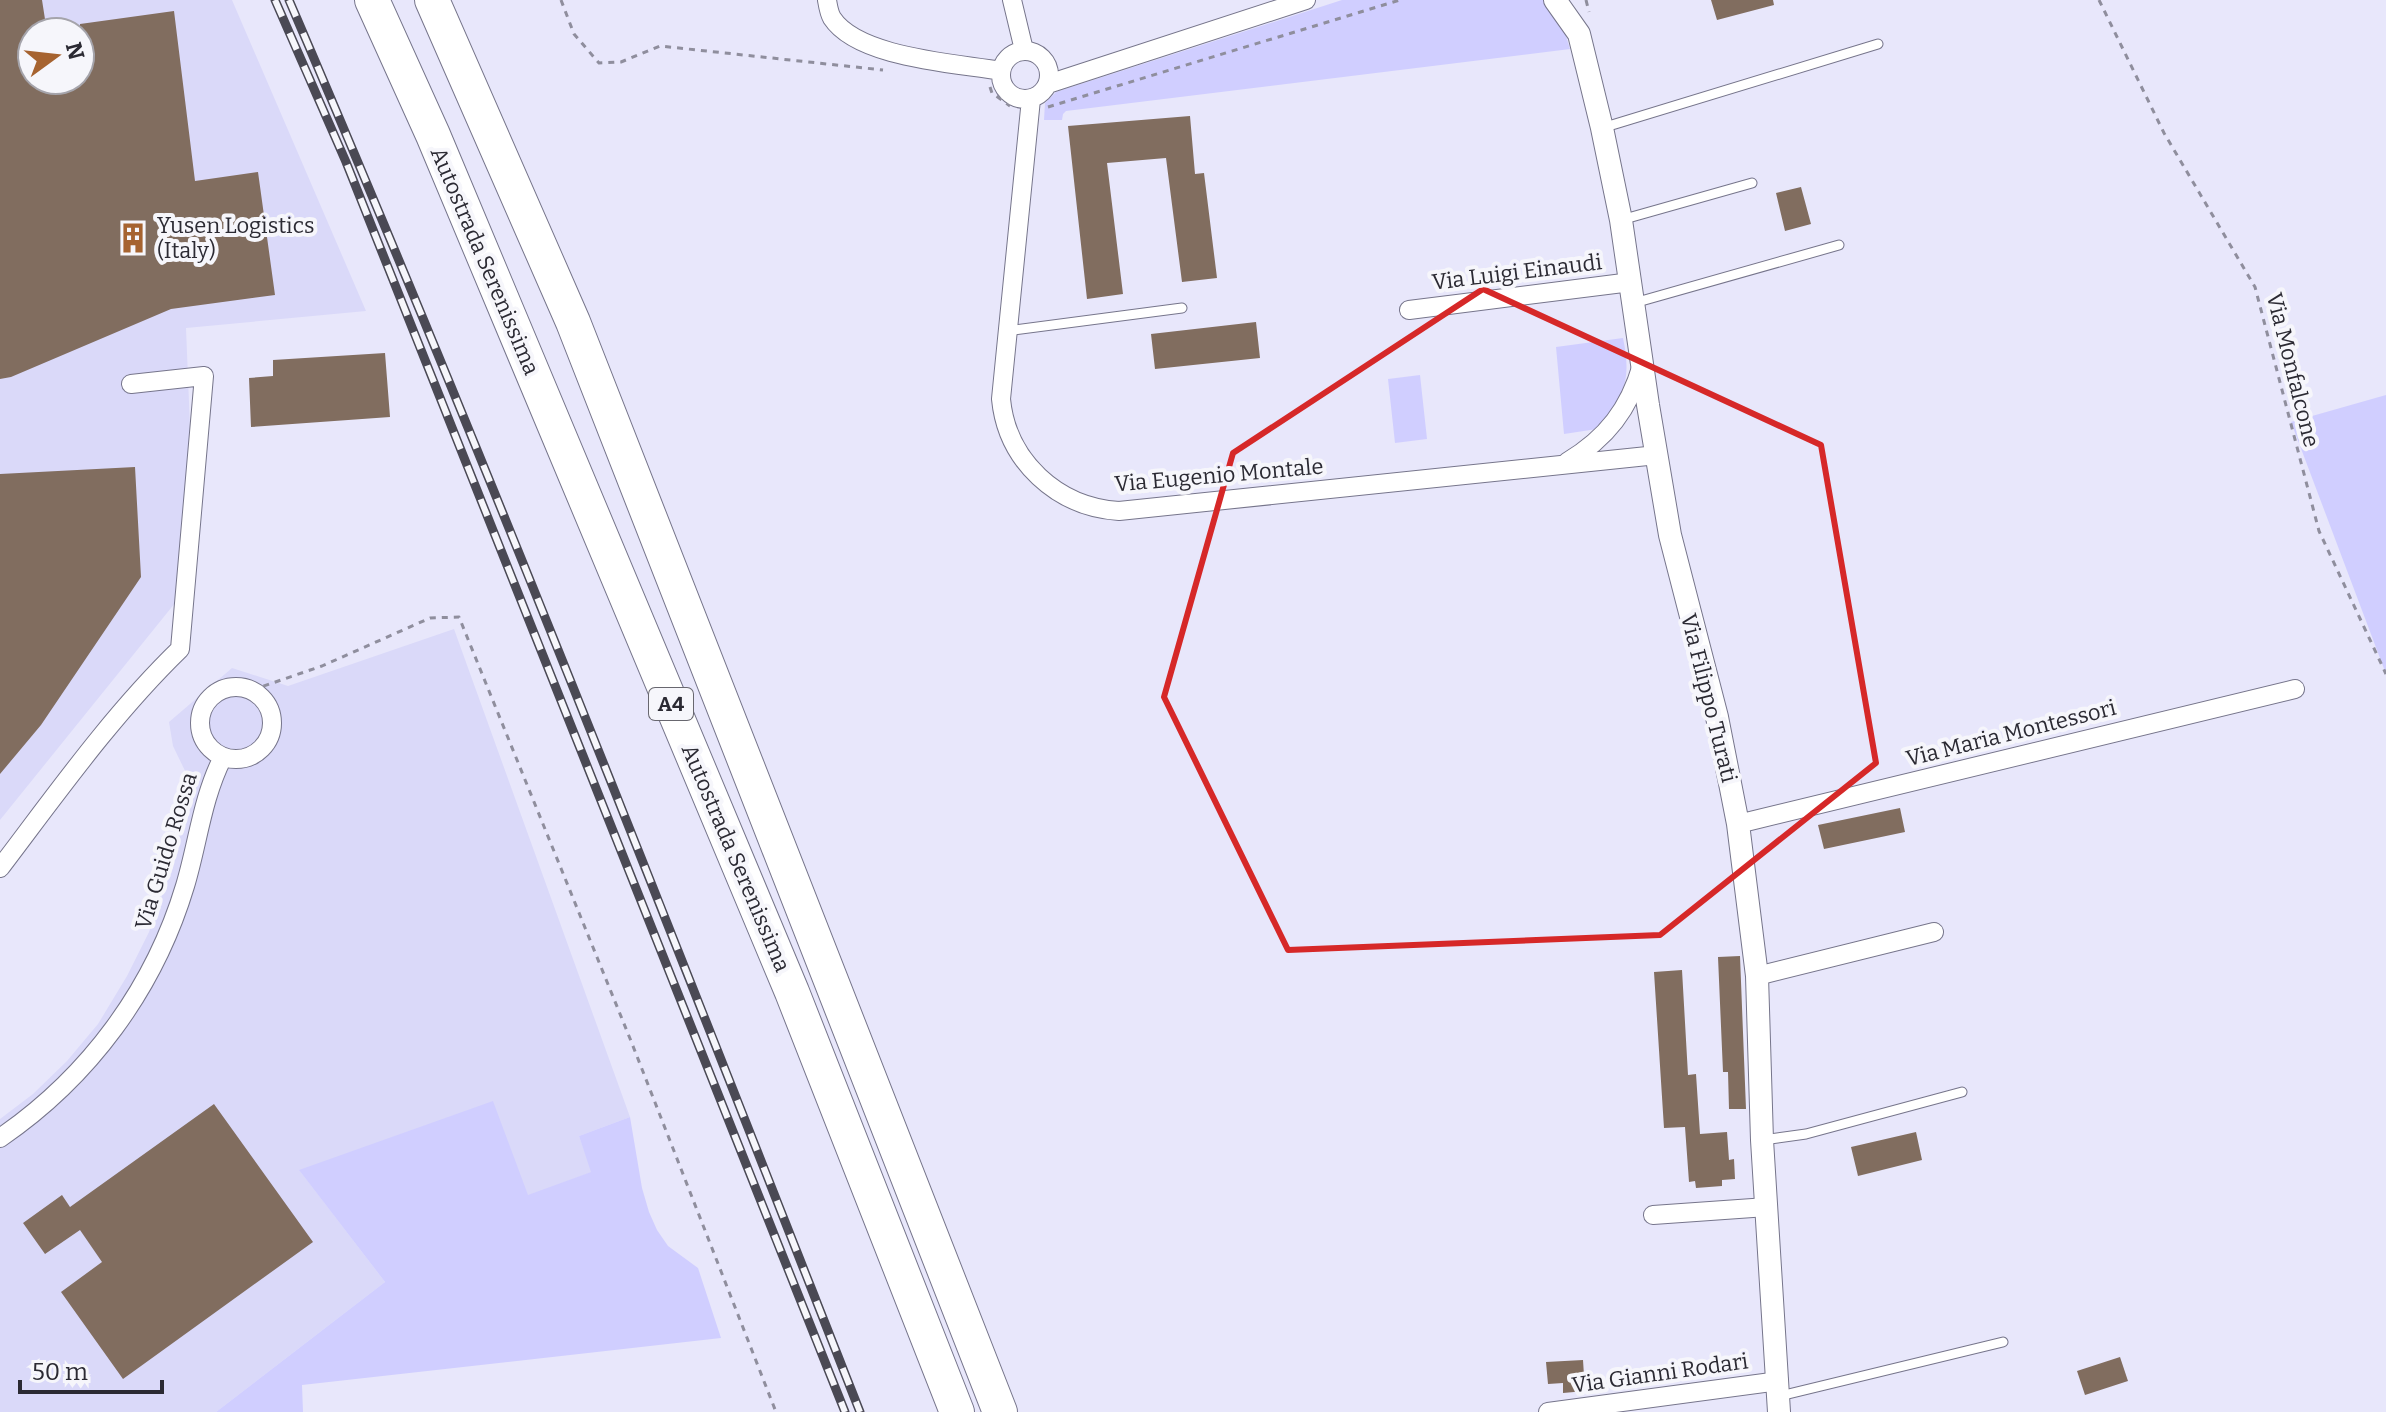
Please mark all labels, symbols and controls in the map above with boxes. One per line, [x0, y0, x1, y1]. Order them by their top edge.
north arrow [16, 16, 96, 96]
text: N [60, 39, 90, 63]
street label: Autostrada Serenissima [425, 143, 545, 379]
place label: Yusen Logistics (Italy) [157, 212, 314, 264]
building icon: Yusen Logistics (Italy) [116, 221, 150, 255]
street label: Via Luigi Einaudi [1430, 248, 1604, 296]
street label: Via Monfalcone [2261, 290, 2325, 450]
street label: Via Eugenio Montale [1113, 452, 1325, 498]
street label: Via Filippo Turati [1675, 611, 1743, 786]
road number: A4 [649, 688, 693, 720]
street label: Via Maria Montessori [1903, 694, 2119, 772]
street label: Autostrada Serenissima [676, 740, 796, 976]
street label: Via Guido Rossa [129, 769, 203, 933]
scale bar [20, 1344, 162, 1394]
street label: Via Gianni Rodari [1570, 1347, 1750, 1399]
text: 50 m [32, 1358, 88, 1386]

